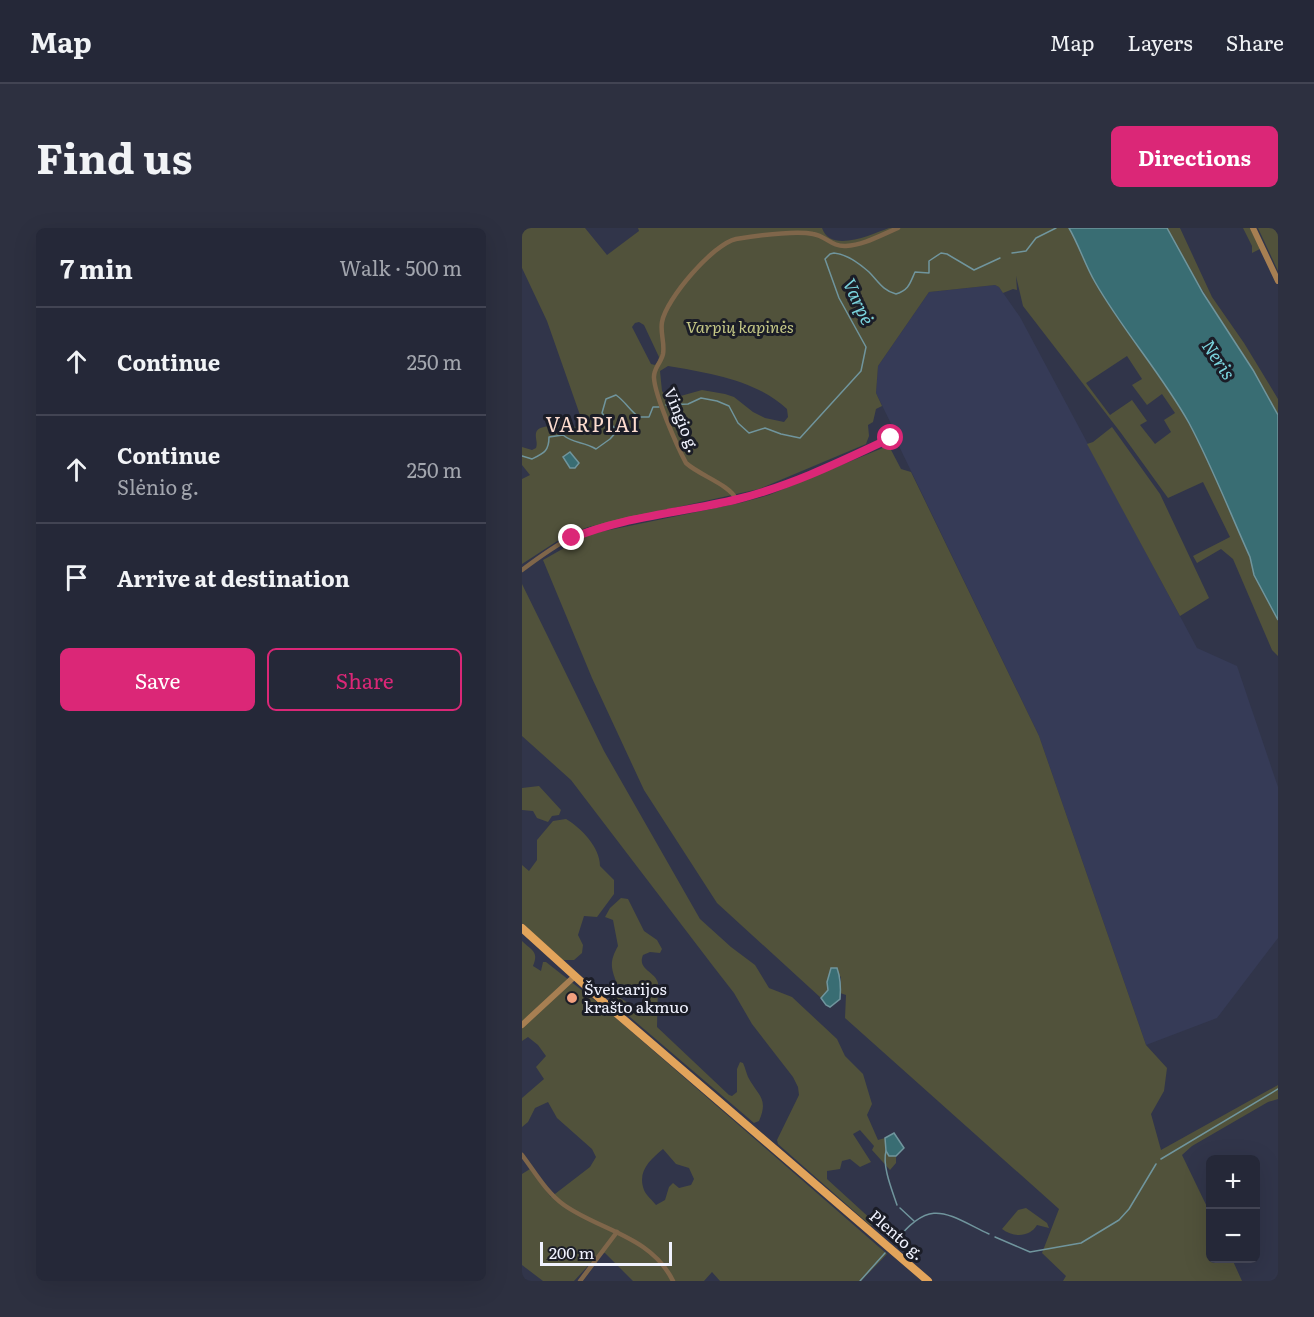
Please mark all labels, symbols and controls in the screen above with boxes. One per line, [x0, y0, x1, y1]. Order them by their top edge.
text: Map [30, 20, 92, 62]
text: Map [1050, 26, 1095, 57]
text: Layers [1128, 26, 1193, 57]
text: Share [1226, 26, 1284, 57]
text: Find us [36, 125, 193, 187]
button: Directions [1111, 126, 1278, 187]
text: 7 min [60, 248, 133, 287]
text: Walk · 500 m [339, 252, 462, 282]
water label: Varpė [837, 274, 882, 329]
park label: Varpių kapinės [686, 314, 794, 338]
water label: Neris [1196, 334, 1243, 385]
icon: ahead [60, 345, 93, 378]
text: Continue [117, 345, 220, 378]
text: 250 m [407, 346, 462, 376]
street label: Vingio g. [659, 383, 707, 456]
district label: VARPIAI [545, 408, 641, 438]
route start [877, 424, 903, 450]
text: Continue [117, 438, 220, 471]
icon: ahead [60, 453, 93, 486]
text: 250 m [407, 454, 462, 484]
text: Slėnio g. [117, 471, 199, 501]
route end [558, 524, 584, 550]
icon: arrive [60, 561, 93, 594]
text: Arrive at destination [117, 561, 350, 594]
button: Save [60, 648, 255, 711]
button: Share [267, 648, 462, 711]
place label: Šveicarijos krašto akmuo [584, 976, 689, 1018]
marker: Šveicarijos krašto akmuo [565, 991, 579, 1005]
map controls [1206, 1155, 1260, 1263]
button: + [1206, 1155, 1260, 1209]
street label: Plento g. [865, 1203, 931, 1265]
button: − [1206, 1209, 1260, 1263]
scale bar [540, 1239, 672, 1266]
text: 200 m [549, 1240, 594, 1264]

